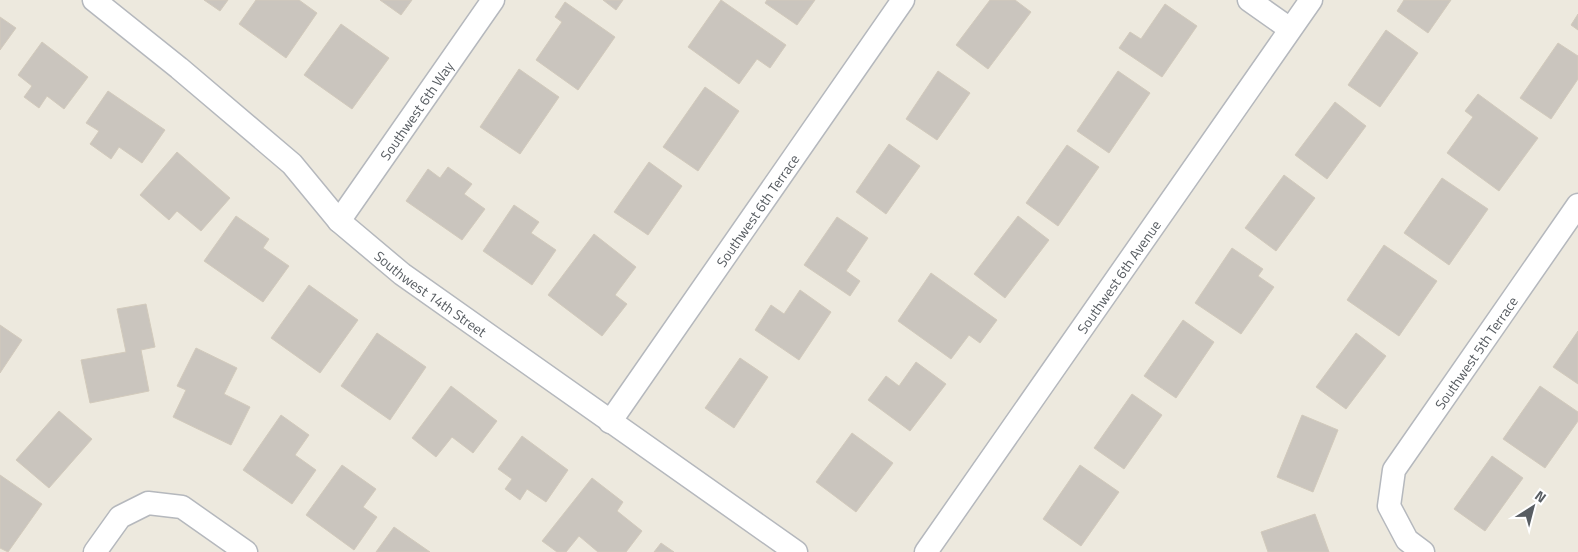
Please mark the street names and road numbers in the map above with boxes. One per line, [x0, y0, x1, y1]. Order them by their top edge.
street label: Southwest 6th Way [374, 56, 458, 164]
street label: Southwest 6th Terrace [710, 149, 804, 271]
street label: Southwest 6th Avenue [1071, 215, 1165, 337]
street label: Southwest 14th Street [370, 245, 491, 341]
street label: Southwest 5th Terrace [1429, 292, 1522, 413]

